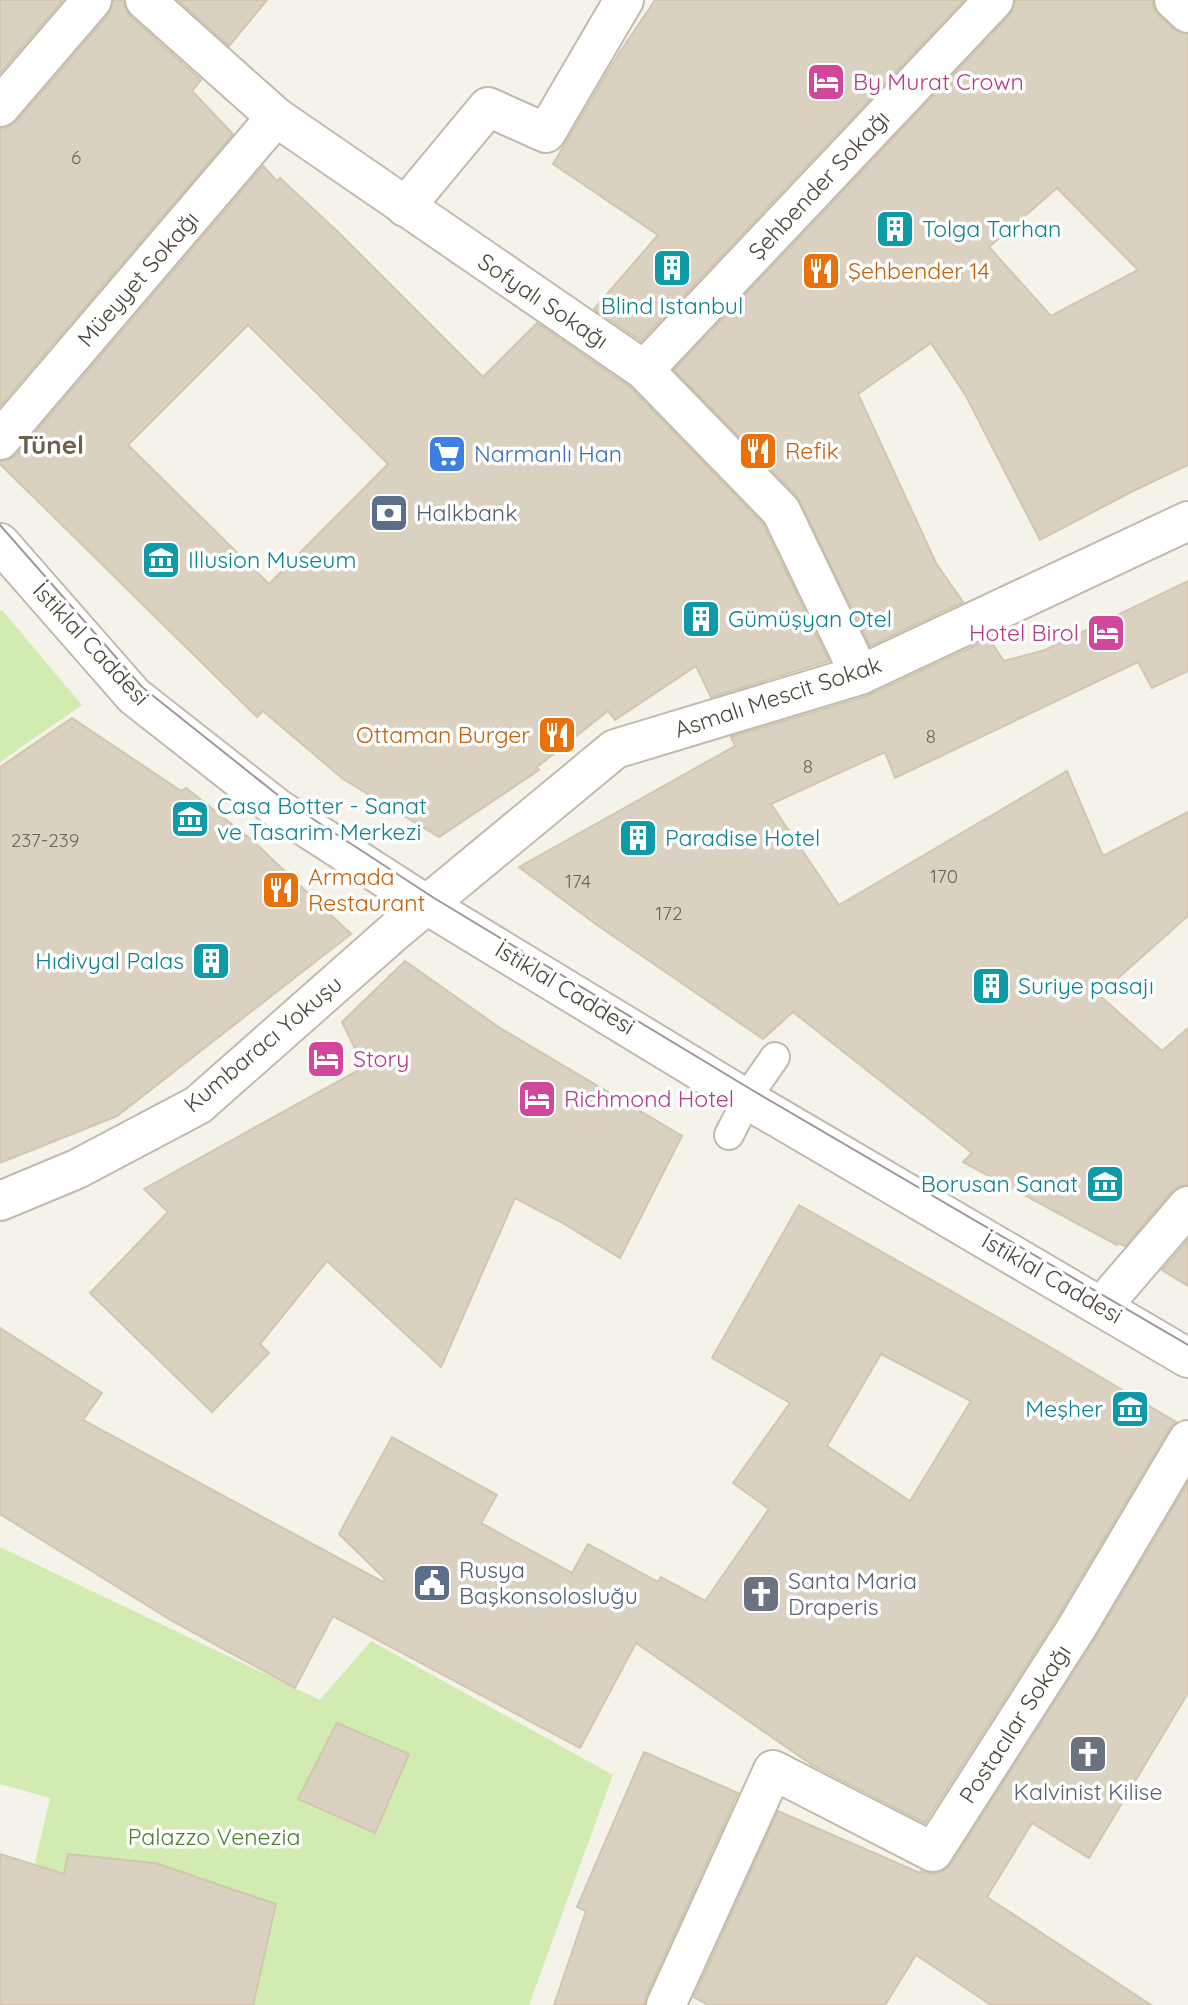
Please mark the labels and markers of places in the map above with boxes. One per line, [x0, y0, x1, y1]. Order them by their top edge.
hotel icon: By Murat Crown [805, 61, 847, 103]
place label: By Murat Crown [853, 67, 1024, 96]
building icon: Tolga Tarhan [874, 208, 916, 250]
place label: Tolga Tarhan [922, 214, 1061, 243]
building icon: Blind Istanbul [651, 247, 693, 289]
restaurant icon: Şehbender 14 [800, 250, 842, 292]
place label: Şehbender 14 [848, 256, 990, 285]
place label: Blind Istanbul [601, 291, 743, 320]
restaurant icon: Refik [737, 430, 779, 472]
supermarket icon: Narmanlı Han [426, 433, 468, 475]
place label: Refik [785, 436, 839, 465]
place label: Narmanlı Han [474, 439, 622, 468]
bank icon: Halkbank [368, 492, 410, 534]
place label: Halkbank [416, 498, 517, 527]
museum icon: Illusion Museum [140, 539, 182, 581]
place label: Illusion Museum [188, 545, 356, 574]
building icon: Gümüşyan Otel [680, 598, 722, 640]
place label: Gümüşyan Otel [728, 604, 892, 633]
hotel icon: Hotel Birol [1085, 612, 1127, 654]
place label: Hotel Birol [969, 618, 1079, 647]
restaurant icon: Ottaman Burger [536, 714, 578, 756]
place label: Ottaman Burger [356, 720, 530, 749]
place label: Casa Botter - Sanat ve Tasarim Merkezi [217, 791, 427, 846]
museum icon: Casa Botter - Sanat ve Tasarim Merkezi [169, 798, 211, 840]
building icon: Paradise Hotel [617, 817, 659, 859]
place label: Paradise Hotel [665, 823, 820, 852]
place label: Armada Restaurant [308, 862, 425, 917]
restaurant icon: Armada Restaurant [260, 869, 302, 911]
building icon: Hıdivyal Palas [190, 940, 232, 982]
place label: Hıdivyal Palas [35, 946, 184, 975]
building icon: Suriye pasajı [970, 965, 1012, 1007]
place label: Suriye pasajı [1018, 971, 1154, 1000]
hotel icon: Story [305, 1038, 347, 1080]
place label: Story [353, 1044, 409, 1073]
hotel icon: Richmond Hotel [516, 1078, 558, 1120]
place label: Richmond Hotel [564, 1084, 734, 1113]
museum icon: Borusan Sanat [1084, 1163, 1126, 1205]
place label: Borusan Sanat [921, 1169, 1078, 1198]
museum icon: Meşher [1109, 1388, 1151, 1430]
place label: Meşher [1025, 1394, 1103, 1423]
place label: Rusya Başkonsolosluğu [459, 1555, 638, 1610]
public building icon: Rusya Başkonsolosluğu [411, 1562, 453, 1604]
place label: Santa Maria Draperis [788, 1566, 917, 1621]
church icon: Santa Maria Draperis [740, 1573, 782, 1615]
church icon: Kalvinist Kilise [1067, 1733, 1109, 1775]
place label: Kalvinist Kilise [1014, 1777, 1162, 1806]

